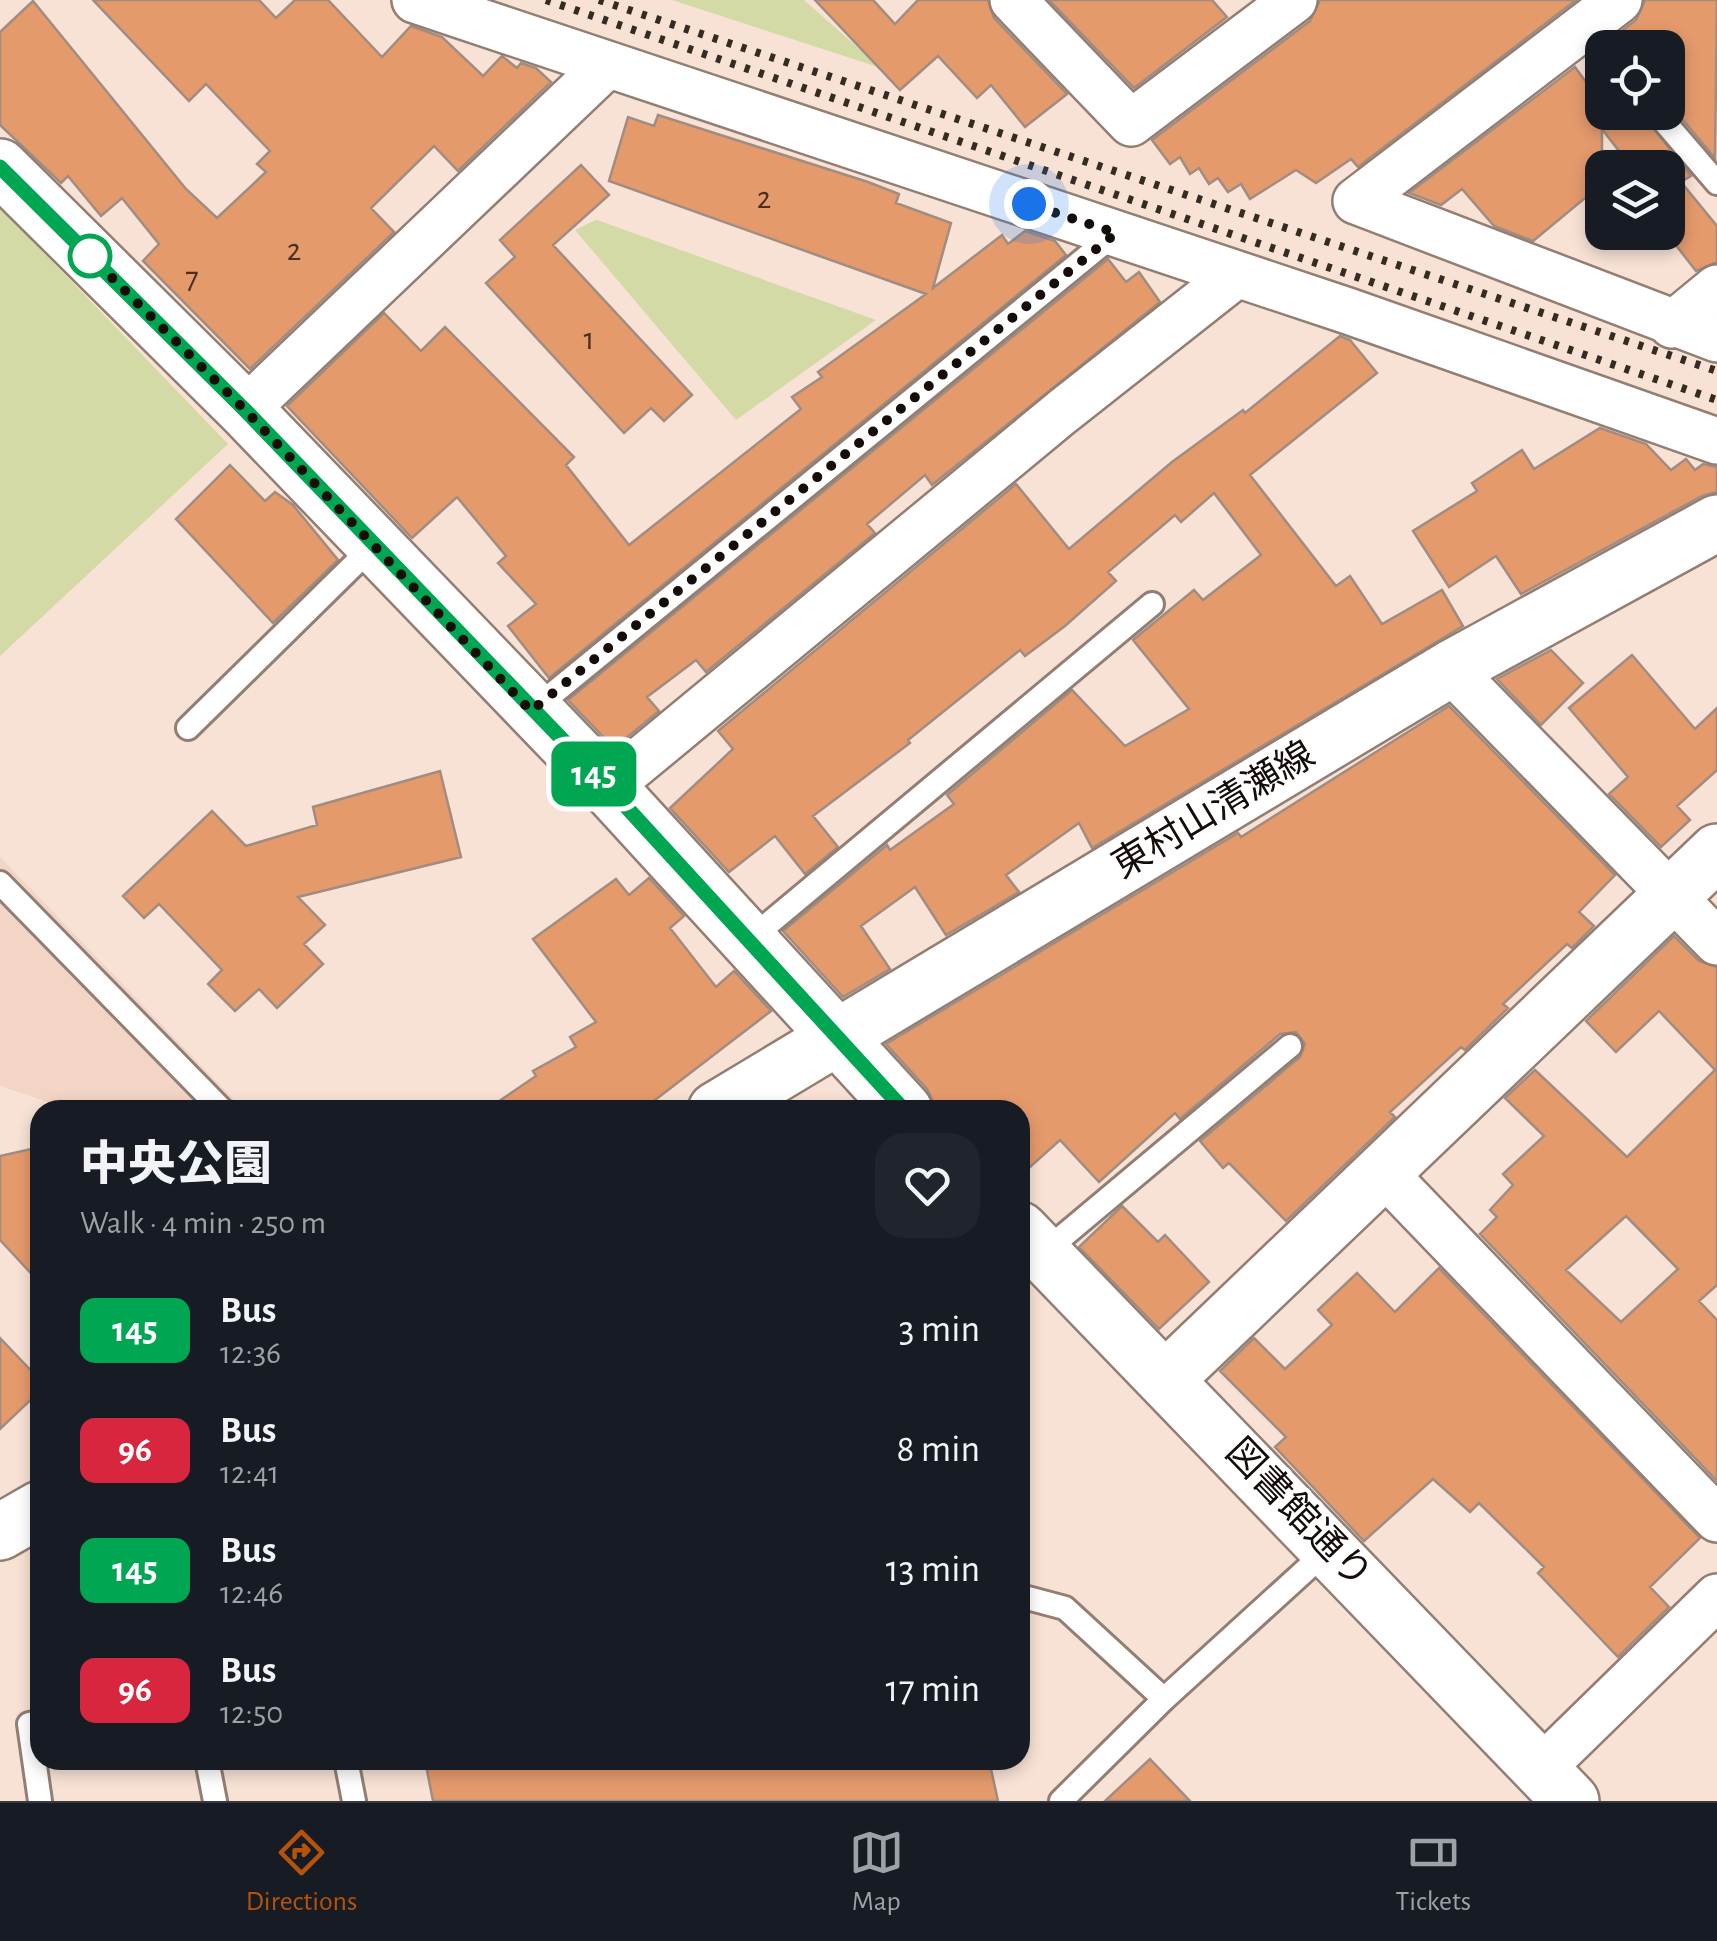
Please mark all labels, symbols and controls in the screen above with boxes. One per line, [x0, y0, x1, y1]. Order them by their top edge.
map controls [1585, 30, 1685, 250]
button: locate [1585, 30, 1685, 130]
button: layers [1585, 150, 1685, 250]
your location [1004, 179, 1054, 229]
house number: 2 [757, 182, 771, 214]
house number: 2 [287, 234, 301, 266]
unlabelled marker [69, 235, 111, 277]
house number: 7 [185, 262, 199, 294]
house number: 1 [583, 323, 595, 355]
street label: 東村山清瀬線 [1105, 734, 1322, 886]
line badge: 145 [536, 742, 652, 806]
text: 145 [571, 757, 617, 792]
button: heart [875, 1133, 980, 1238]
text: 中央公園 [80, 1142, 272, 1190]
text: Walk · 4 min · 250 m [80, 1207, 326, 1239]
text: Bus [220, 1292, 276, 1330]
text: 3 min [899, 1311, 980, 1349]
text: 145 [112, 1313, 158, 1348]
text: 12:36 [220, 1337, 281, 1369]
text: Bus [220, 1412, 276, 1450]
text: 8 min [897, 1431, 980, 1469]
street label: 図書館通り [1218, 1431, 1379, 1596]
text: 96 [118, 1433, 152, 1468]
text: 12:41 [220, 1457, 279, 1489]
text: Bus [220, 1532, 276, 1570]
text: 13 min [886, 1551, 980, 1589]
text: 145 [112, 1553, 158, 1588]
text: 12:46 [220, 1577, 283, 1609]
text: Bus [220, 1652, 276, 1690]
text: 17 min [886, 1671, 980, 1709]
text: 96 [118, 1673, 152, 1708]
text: 12:50 [220, 1697, 283, 1729]
tab: Directions [246, 1825, 357, 1919]
tab: Map [849, 1825, 904, 1919]
tab: Tickets [1395, 1825, 1471, 1919]

